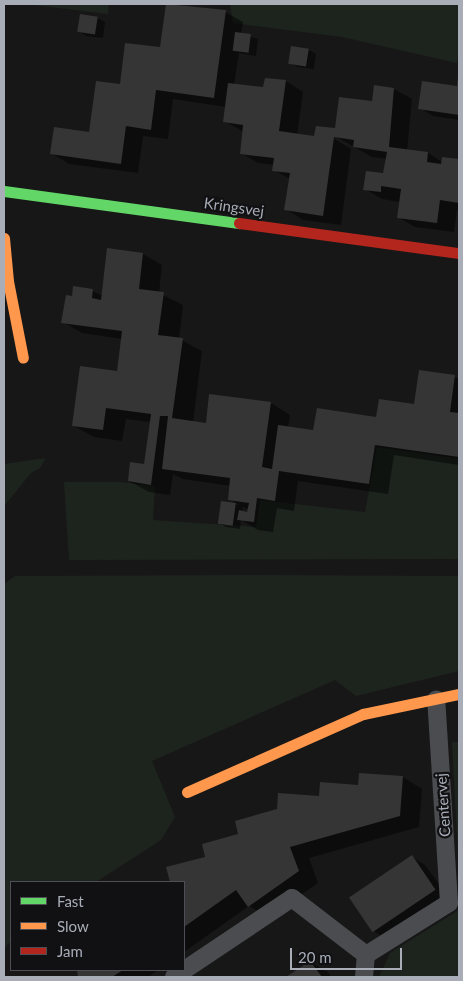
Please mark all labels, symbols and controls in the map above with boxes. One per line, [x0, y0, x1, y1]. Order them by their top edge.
street label: Kringsvej [203, 194, 265, 220]
street label: Centervej [432, 773, 454, 837]
legend [10, 881, 185, 971]
text: Fast [57, 892, 84, 910]
text: Slow [57, 917, 89, 935]
scale bar [293, 938, 406, 970]
text: Jam [57, 942, 83, 960]
text: 20 m [298, 948, 332, 966]

